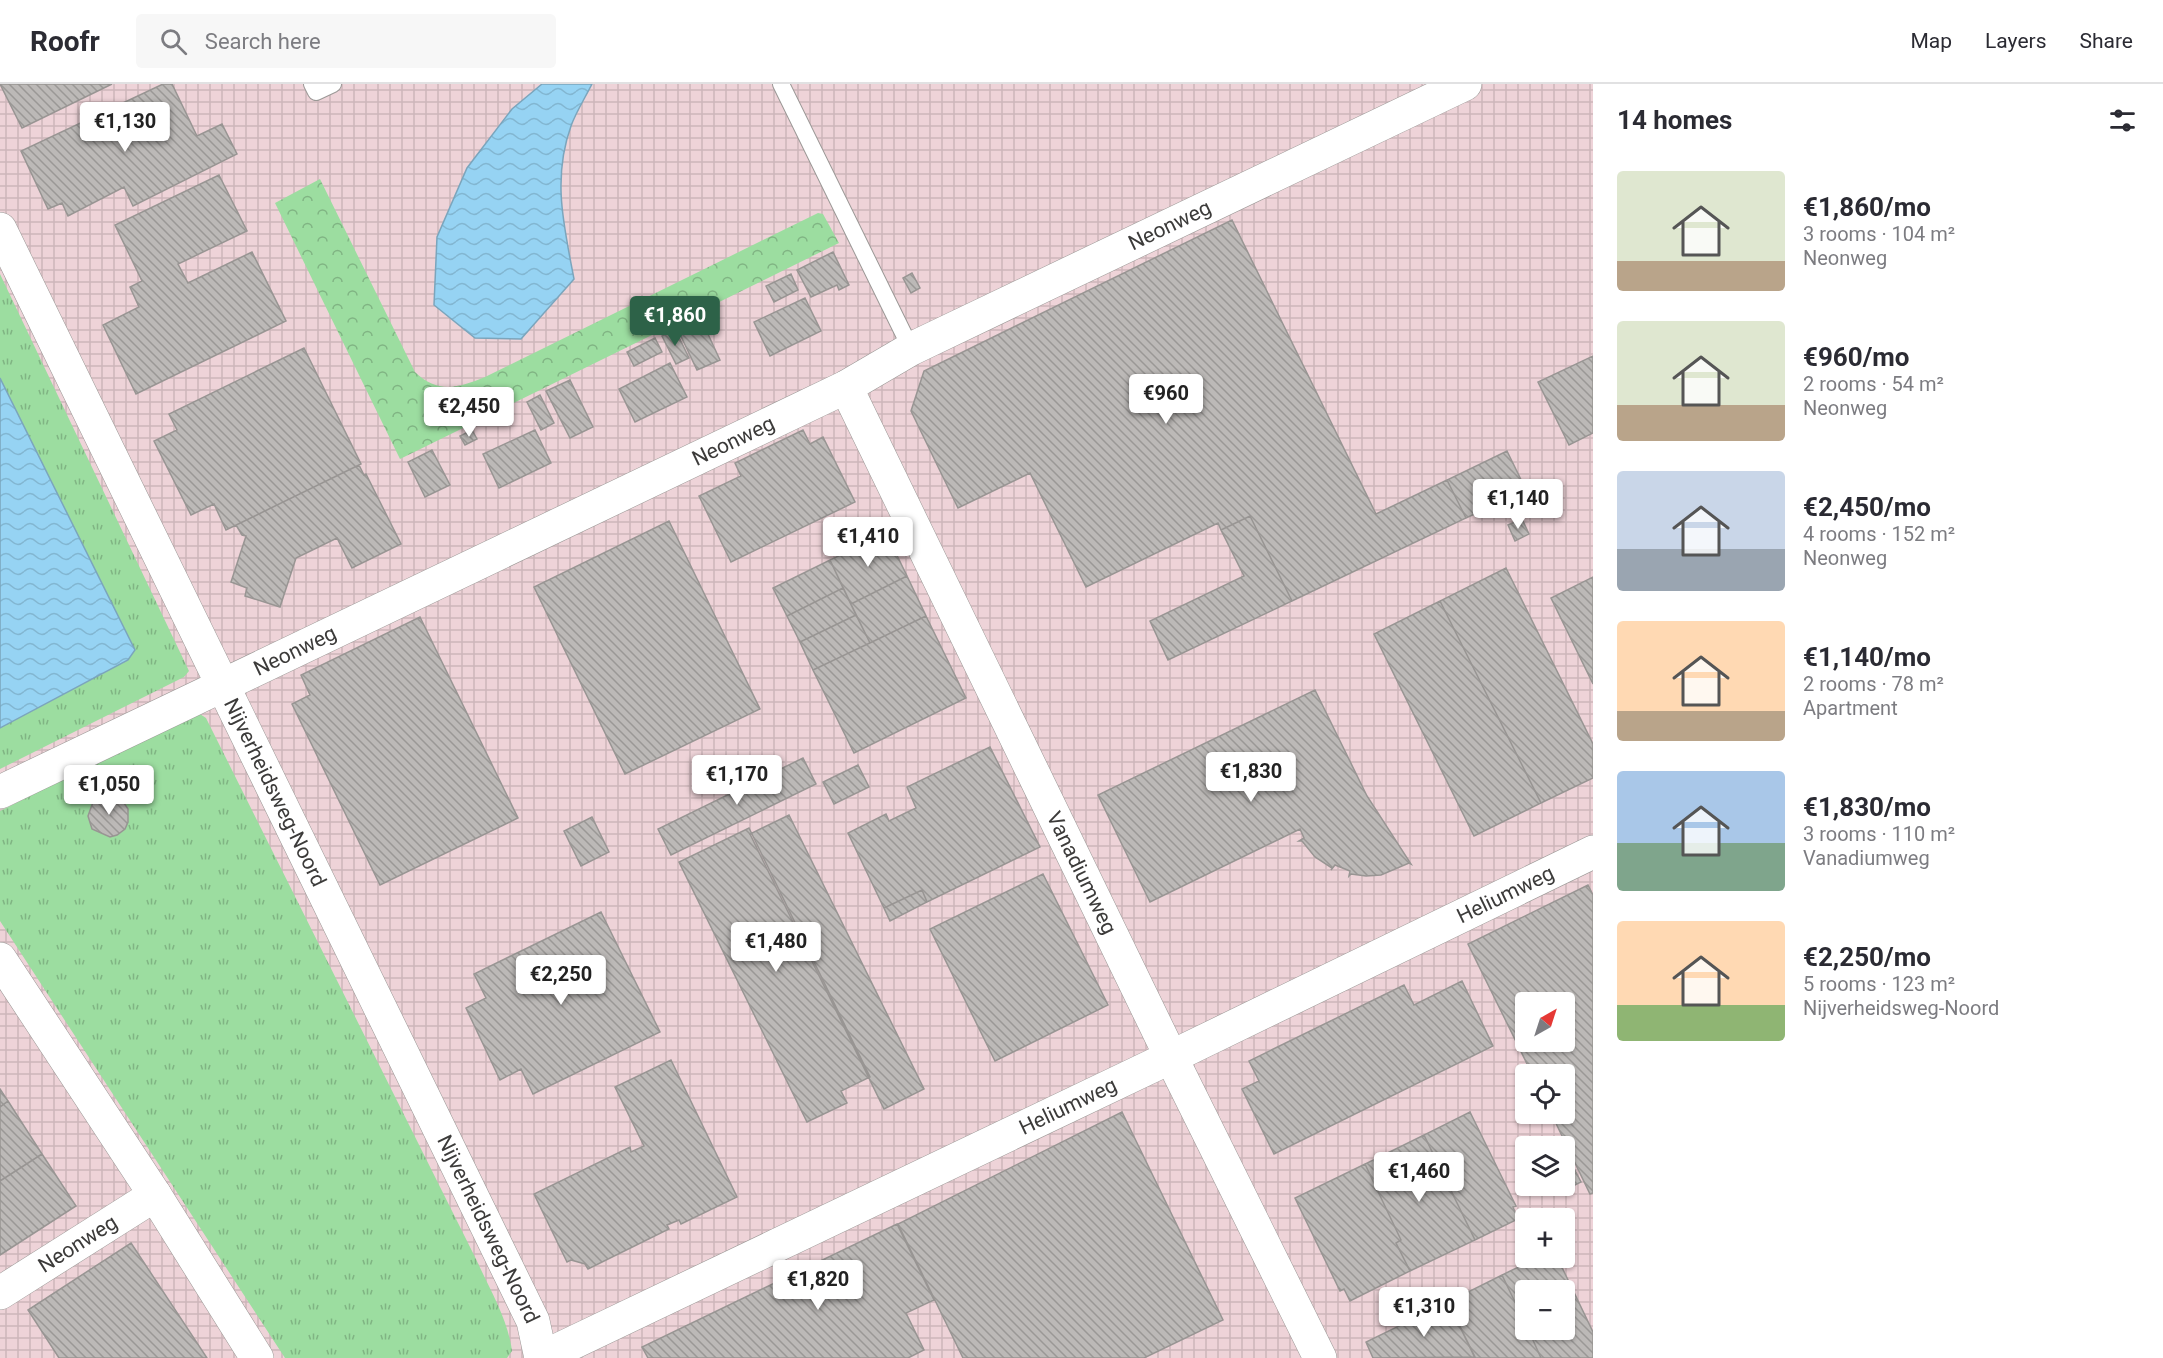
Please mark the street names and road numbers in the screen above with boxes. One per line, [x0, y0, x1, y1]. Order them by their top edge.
street label: Neonweg [1125, 195, 1215, 255]
street label: Neonweg [688, 411, 778, 471]
street label: Neonweg [250, 621, 340, 681]
street label: Nijverheidsweg-Noord [219, 695, 331, 890]
street label: Vanadiumweg [1042, 808, 1122, 938]
street label: Heliumweg [1453, 861, 1558, 928]
street label: Heliumweg [1015, 1073, 1121, 1140]
street label: Nijverheidsweg-Noord [432, 1131, 544, 1327]
street label: Neonweg [34, 1210, 122, 1278]

